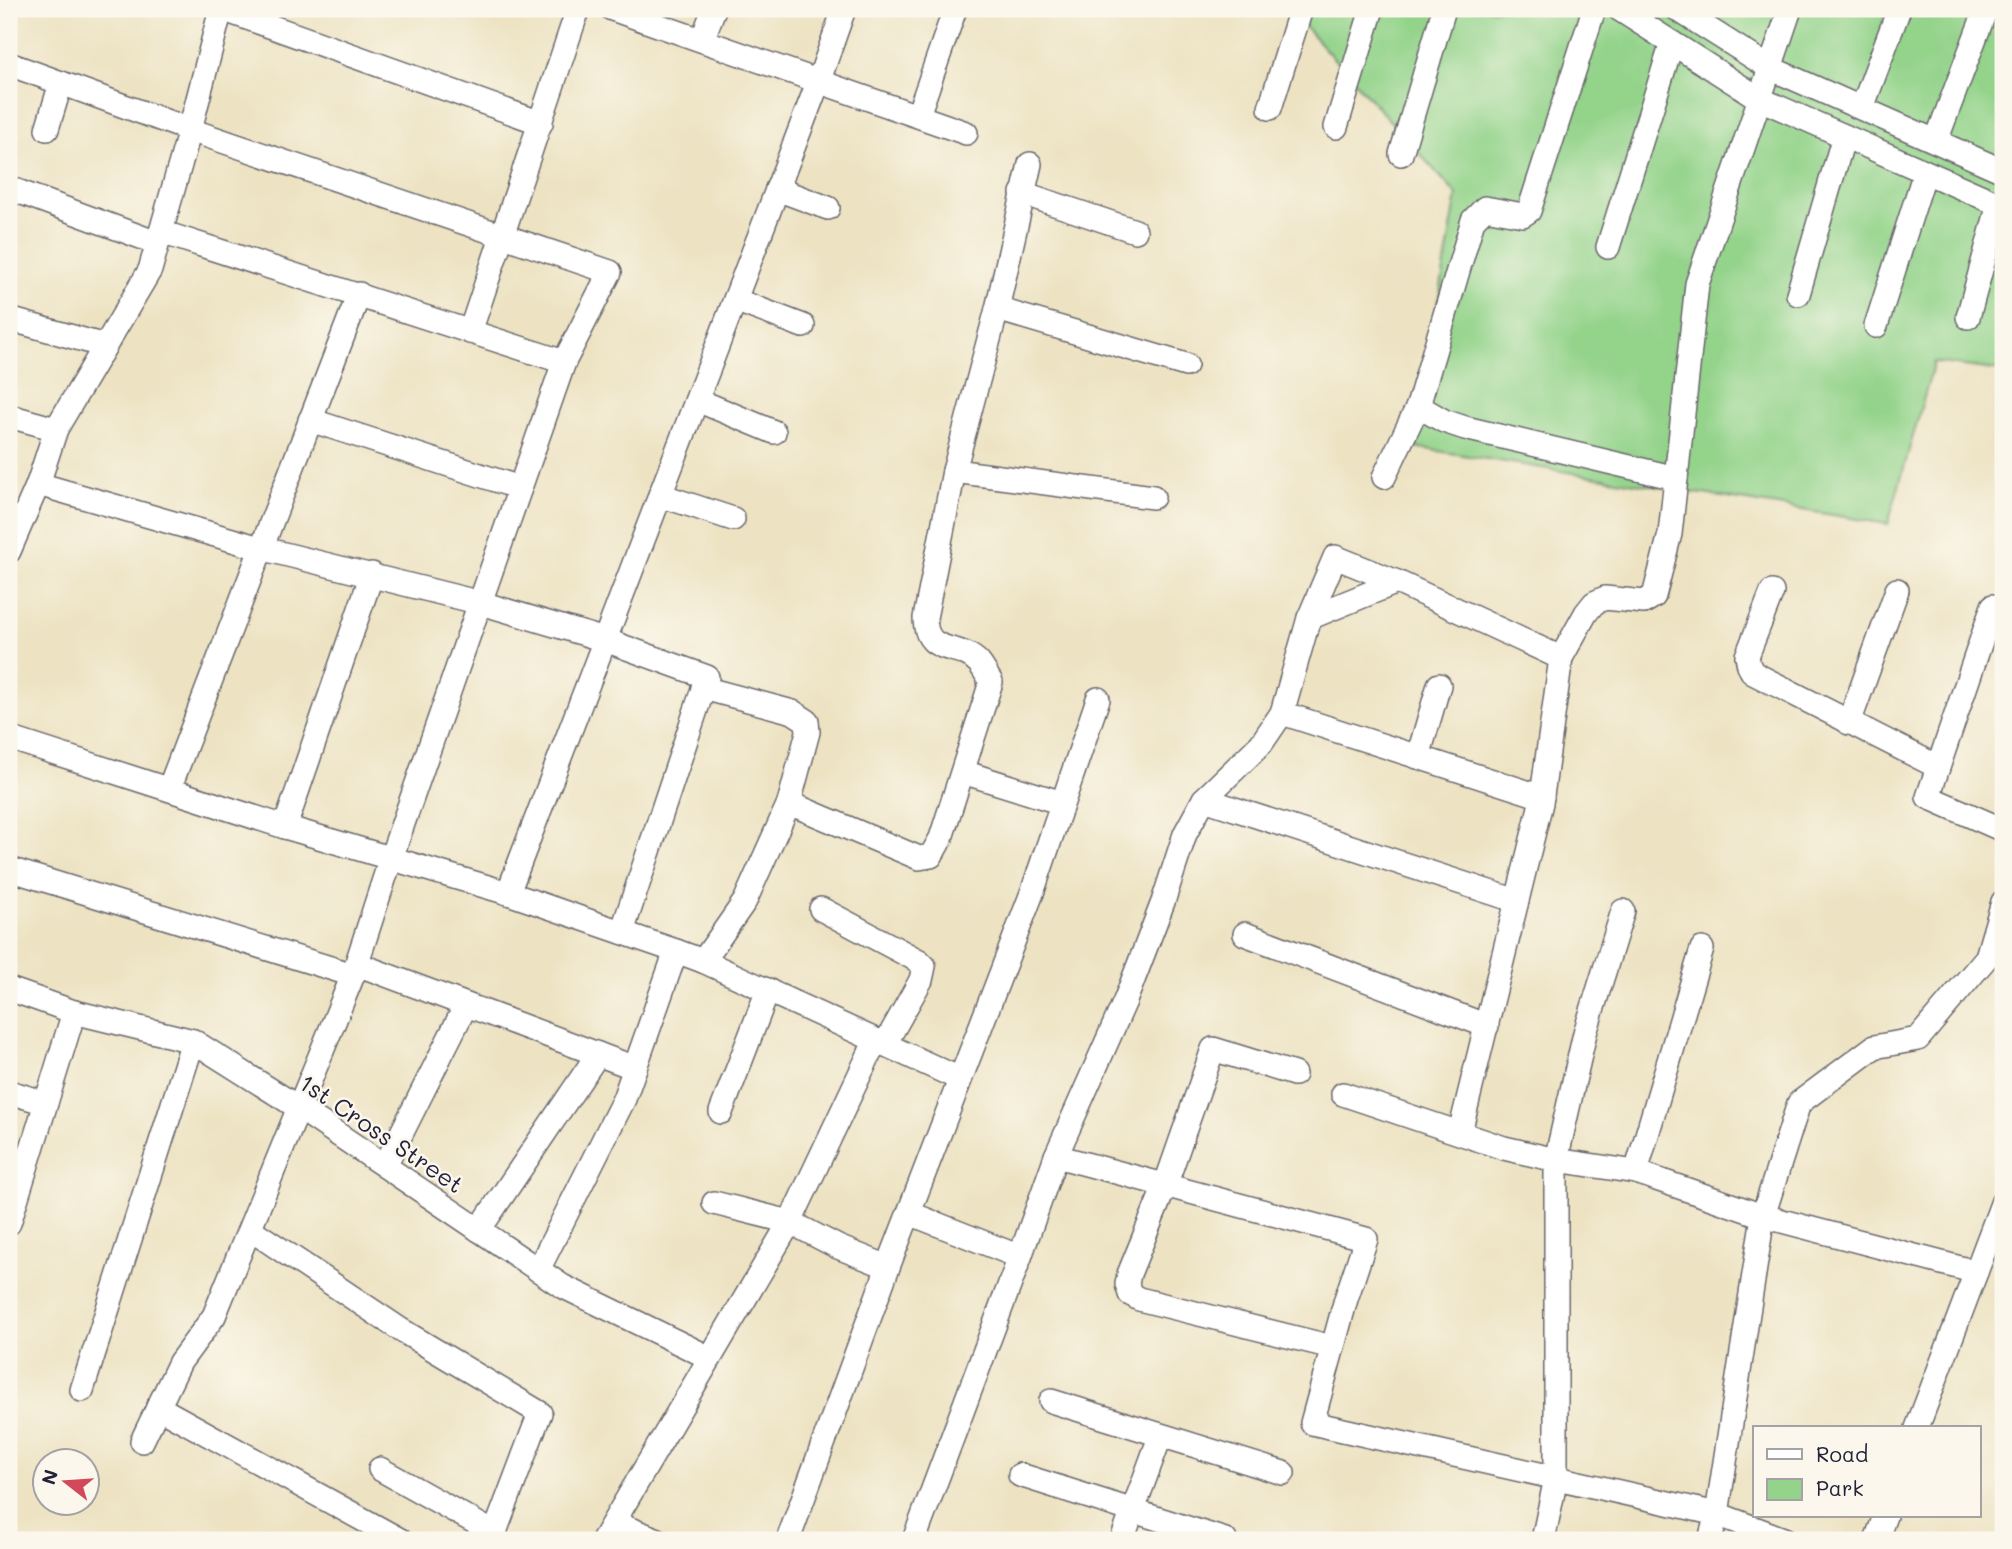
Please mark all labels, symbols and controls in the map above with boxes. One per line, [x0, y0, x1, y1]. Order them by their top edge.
street label: 1st Cross Street [294, 1067, 470, 1199]
legend [1753, 1426, 1980, 1518]
text: Road [1816, 1440, 1868, 1467]
north arrow [32, 1448, 102, 1518]
text: N [35, 1466, 63, 1487]
text: Park [1816, 1474, 1864, 1501]

